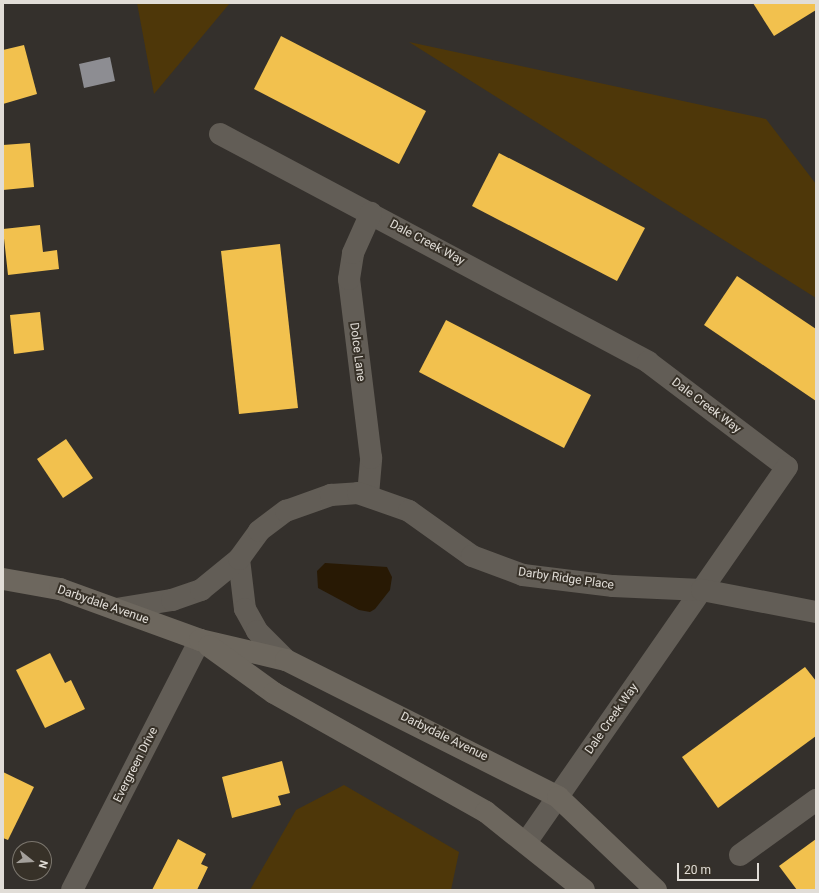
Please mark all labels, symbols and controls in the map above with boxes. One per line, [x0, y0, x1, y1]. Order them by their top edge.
street label: Dale Creek Way [387, 217, 467, 269]
street label: Dolce Lane [346, 322, 368, 382]
street label: Dale Creek Way [669, 375, 743, 437]
street label: Darby Ridge Place [517, 565, 615, 593]
street label: Darbydale Avenue [55, 583, 151, 627]
street label: Dale Creek Way [582, 681, 642, 757]
street label: Darbydale Avenue [398, 710, 490, 764]
street label: Evergreen Drive [111, 725, 161, 805]
north arrow [12, 841, 52, 881]
scale bar [679, 855, 761, 881]
text: N [36, 859, 50, 870]
text: 20 m [684, 863, 711, 877]

